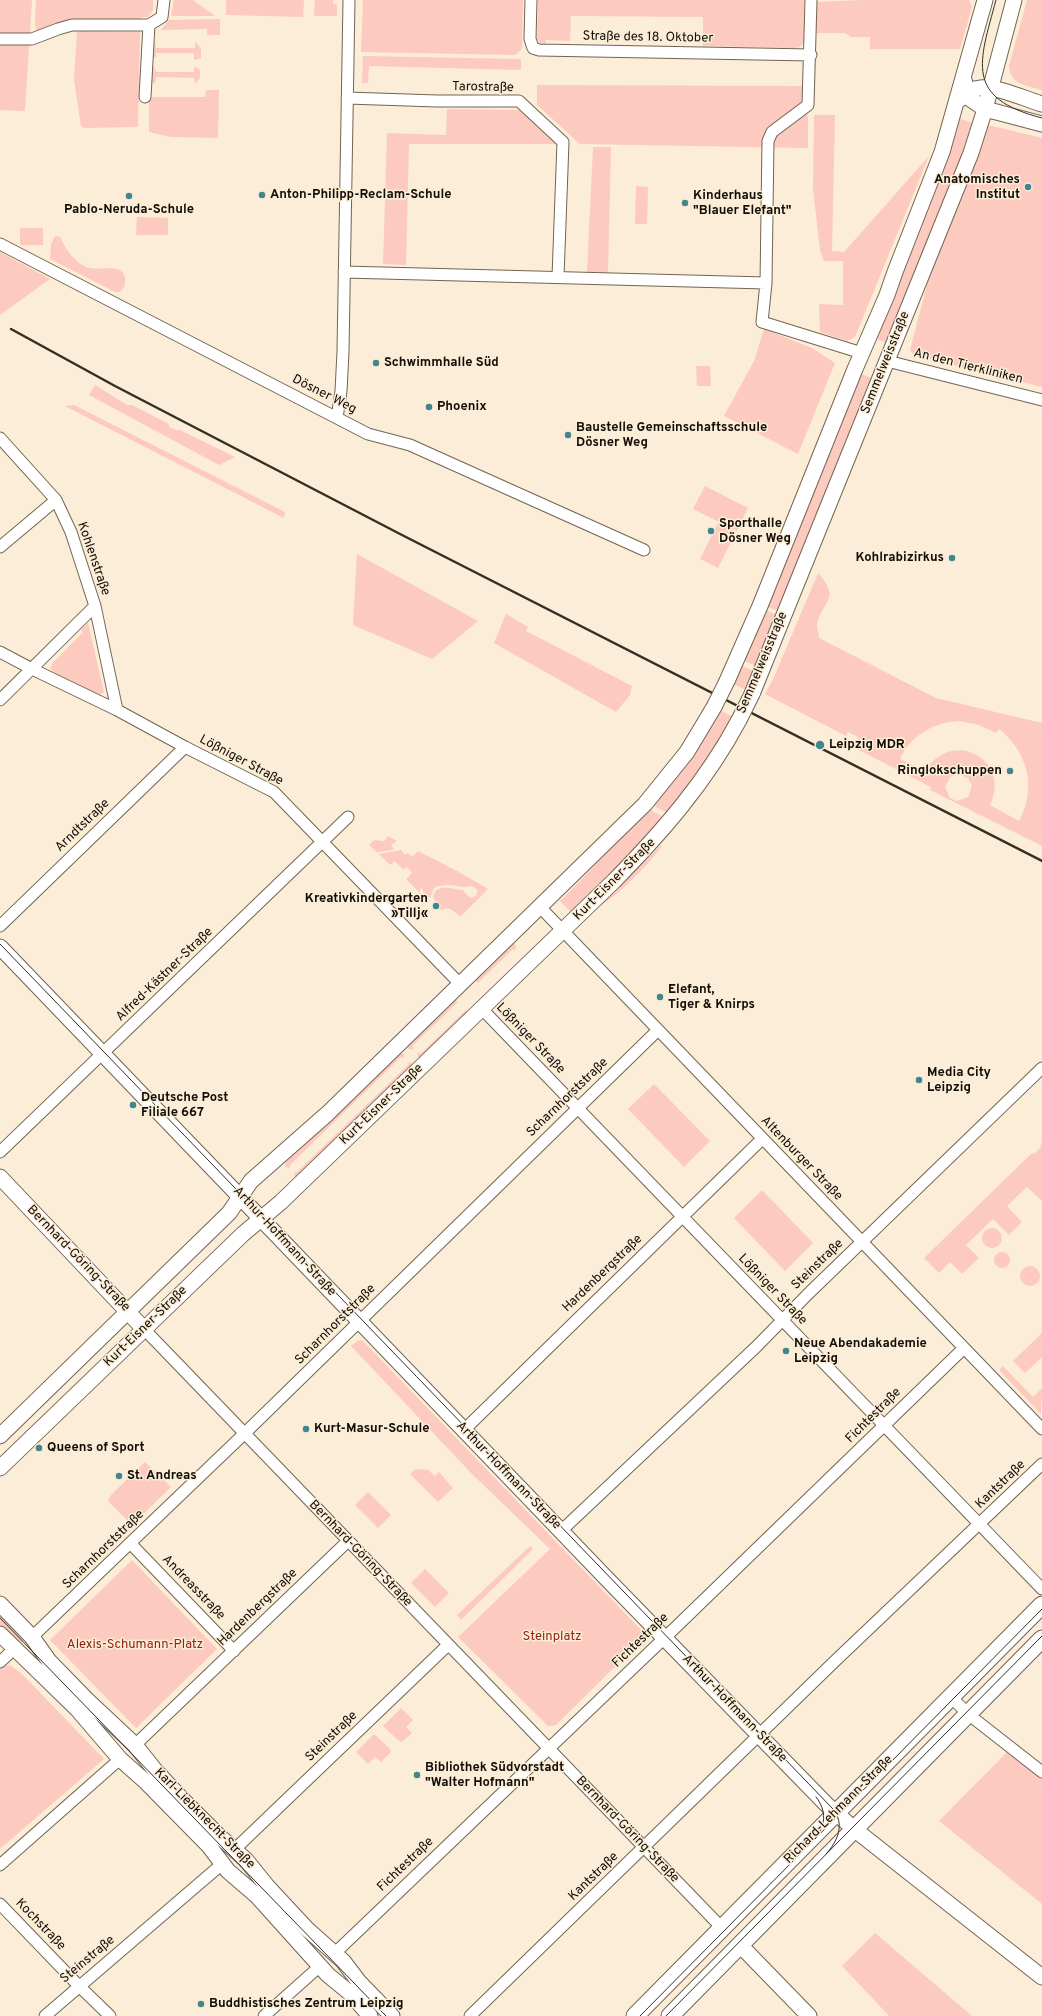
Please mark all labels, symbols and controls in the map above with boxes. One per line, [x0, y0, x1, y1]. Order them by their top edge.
street label: Straße des 18. Oktober [582, 29, 714, 47]
street label: Tarostraße [452, 80, 514, 96]
place label: Anatomisches Institut [934, 172, 1020, 203]
marker: Anatomisches Institut [1023, 182, 1033, 192]
place label: Anton-Philipp-Reclam-Schule [270, 187, 451, 203]
place label: Kinderhaus "Blauer Elefant" [693, 188, 792, 219]
marker: Anton-Philipp-Reclam-Schule [257, 190, 267, 200]
marker: Pablo-Neruda-Schule [124, 191, 134, 201]
marker: Kinderhaus "Blauer Elefant" [680, 198, 690, 208]
place label: Pablo-Neruda-Schule [64, 202, 194, 218]
street label: Semmelweisstraße [858, 309, 914, 417]
street label: An den Tierkliniken [912, 346, 1024, 388]
place label: Schwimmhalle Süd [384, 355, 499, 371]
marker: Schwimmhalle Süd [371, 358, 381, 368]
street label: Dösner Weg [289, 372, 359, 418]
place label: Phoenix [437, 399, 487, 415]
marker: Phoenix [424, 402, 434, 412]
place label: Baustelle Gemeinschaftsschule Dösner Weg [576, 420, 767, 451]
marker: Baustelle Gemeinschaftsschule Dösner Weg [563, 430, 573, 440]
place label: Sporthalle Dösner Weg [719, 516, 791, 547]
street label: Kohlenstraße [73, 520, 113, 598]
marker: Sporthalle Dösner Weg [706, 526, 716, 536]
place label: Kohlrabizirkus [856, 550, 944, 566]
marker: Kohlrabizirkus [947, 553, 957, 563]
street label: Semmelweisstraße [734, 610, 792, 716]
street label: Lößniger Straße [196, 732, 286, 790]
place label: Leipzig MDR [829, 737, 905, 753]
marker: Leipzig MDR [814, 739, 826, 751]
place label: Ringlokschuppen [897, 763, 1002, 779]
marker: Ringlokschuppen [1005, 766, 1015, 776]
street label: Arndtstraße [53, 796, 113, 856]
street label: Kurt-Eisner-Straße [571, 836, 659, 924]
place label: Kreativkindergarten »Tillj« [305, 891, 428, 922]
marker: Kreativkindergarten »Tillj« [431, 901, 441, 911]
street label: Alfred-Kästner-Straße [113, 925, 217, 1025]
place label: Elefant, Tiger & Knirps [668, 982, 755, 1013]
marker: Elefant, Tiger & Knirps [655, 992, 665, 1002]
street label: Lößniger Straße [492, 1000, 568, 1078]
street label: Scharnhorststraße [524, 1055, 612, 1141]
street label: Kurt-Eisner-Straße [337, 1061, 427, 1149]
place label: Media City Leipzig [927, 1065, 991, 1096]
marker: Media City Leipzig [914, 1075, 924, 1085]
place label: Deutsche Post Filiale 667 [141, 1090, 228, 1121]
marker: Deutsche Post Filiale 667 [128, 1100, 138, 1110]
street label: Altenburger Straße [757, 1114, 845, 1204]
street label: Arthur-Hoffmann-Straße [229, 1184, 339, 1300]
street label: Bernhard-Göring-Straße [23, 1203, 133, 1315]
street label: Hardenbergstraße [560, 1232, 646, 1316]
street label: Steinstraße [789, 1236, 847, 1294]
street label: Lößniger Straße [734, 1251, 810, 1329]
street label: Scharnhorststraße [293, 1282, 379, 1368]
street label: Kurt-Eisner-Straße [101, 1283, 191, 1371]
place label: Neue Abendakademie Leipzig [794, 1336, 927, 1367]
marker: Neue Abendakademie Leipzig [781, 1346, 791, 1356]
street label: Fichtestraße [843, 1385, 905, 1447]
street label: Arthur-Hoffmann-Straße [452, 1419, 564, 1533]
place label: Kurt-Masur-Schule [314, 1421, 430, 1437]
marker: Kurt-Masur-Schule [301, 1424, 311, 1434]
place label: Queens of Sport [47, 1440, 145, 1456]
marker: Queens of Sport [34, 1443, 44, 1453]
street label: Kantstraße [973, 1457, 1029, 1513]
place label: St. Andreas [127, 1468, 197, 1484]
marker: St. Andreas [114, 1471, 124, 1481]
street label: Bernhard-Göring-Straße [305, 1498, 415, 1610]
street label: Scharnhorststraße [60, 1507, 148, 1593]
street label: Andreasstraße [158, 1552, 228, 1624]
street label: Hardenbergstraße [215, 1566, 301, 1650]
street label: Fichtestraße [610, 1610, 672, 1672]
park label: Steinplatz [523, 1629, 581, 1645]
park label: Alexis-Schumann-Platz [67, 1637, 203, 1653]
street label: Arthur-Hoffmann-Straße [678, 1652, 790, 1766]
street label: Steinstraße [303, 1708, 361, 1766]
street label: Richard-Lehmann-Straße [781, 1752, 897, 1868]
place label: Bibliothek Südvorstadt "Walter Hofmann" [425, 1760, 564, 1791]
street label: Karl-Liebknecht-Straße [150, 1765, 258, 1873]
marker: Bibliothek Südvorstadt "Walter Hofmann" [412, 1770, 422, 1780]
street label: Bernhard-Göring-Straße [572, 1774, 682, 1886]
street label: Fichtestraße [375, 1834, 437, 1896]
street label: Kantstraße [566, 1849, 622, 1905]
street label: Kochstraße [12, 1896, 68, 1954]
street label: Steinstraße [58, 1933, 118, 1987]
place label: Buddhistisches Zentrum Leipzig [209, 1996, 404, 2012]
marker: Buddhistisches Zentrum Leipzig [196, 1999, 206, 2009]

